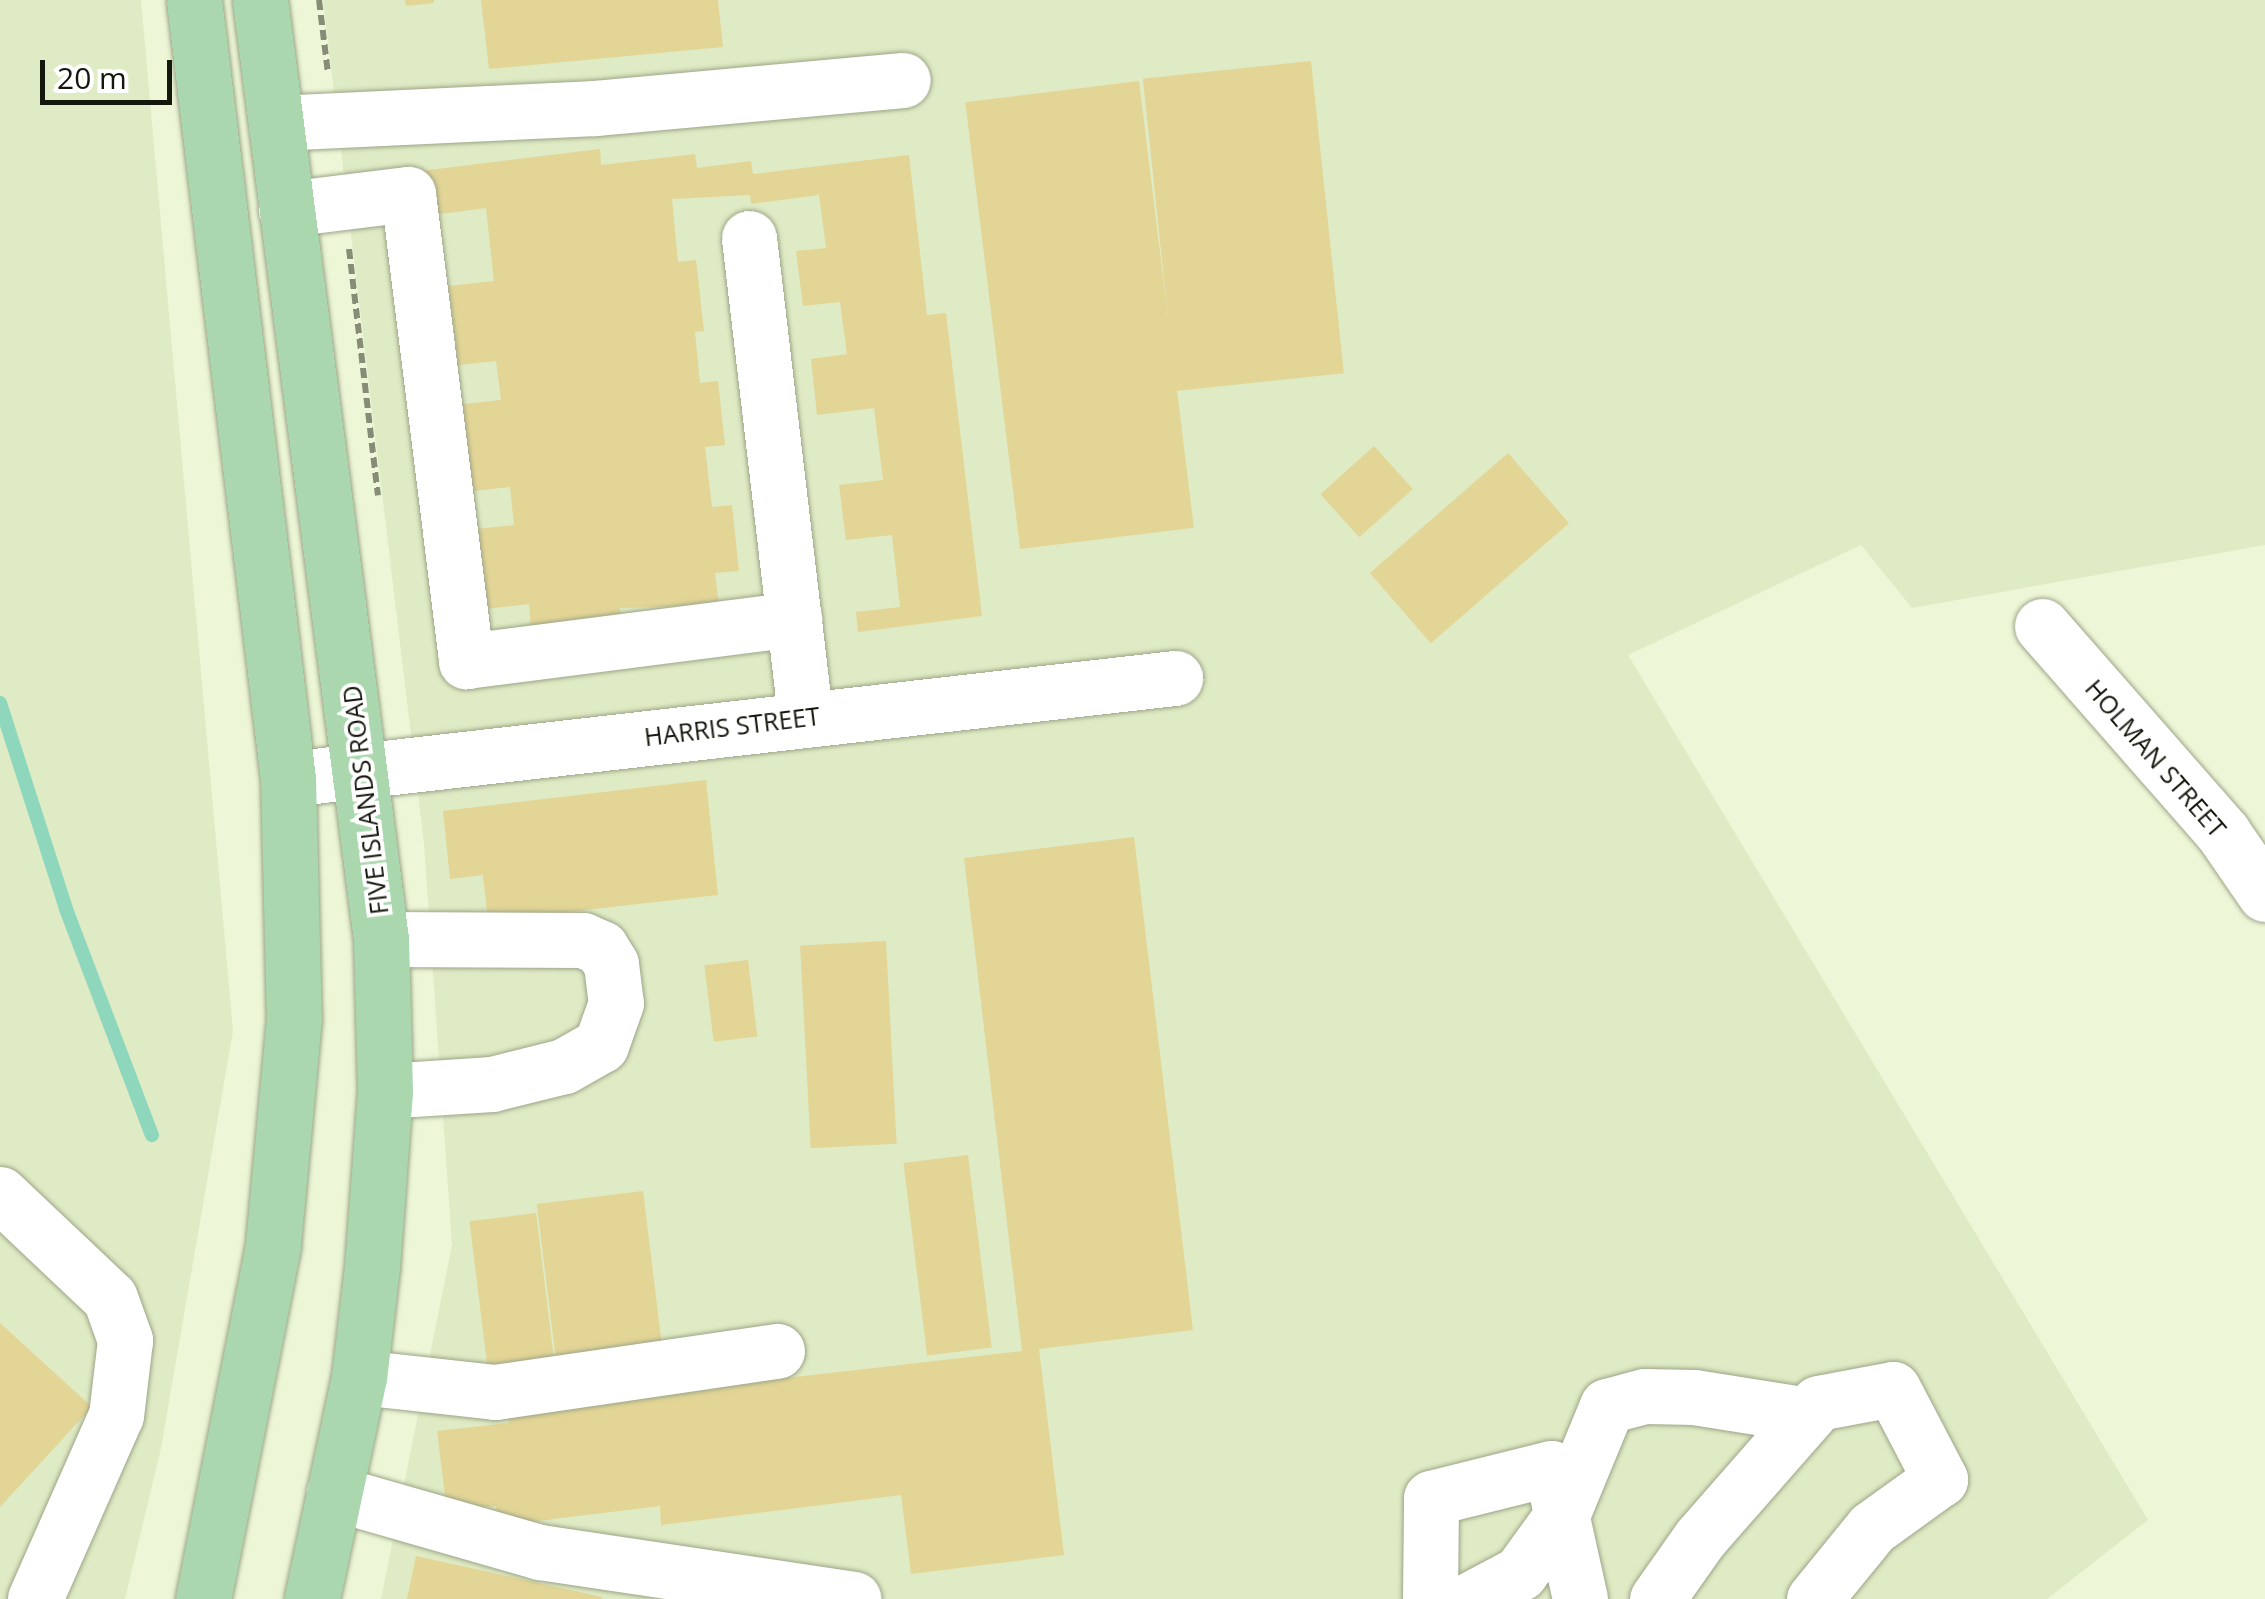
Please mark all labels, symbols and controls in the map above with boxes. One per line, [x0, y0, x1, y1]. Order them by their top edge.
scale bar [45, 40, 178, 102]
text: 20 m [57, 57, 127, 98]
street label: HOLMAN STREET [2079, 673, 2233, 843]
street label: FIVE ISLANDS ROAD [336, 684, 394, 916]
street label: HARRIS STREET [642, 700, 822, 752]

